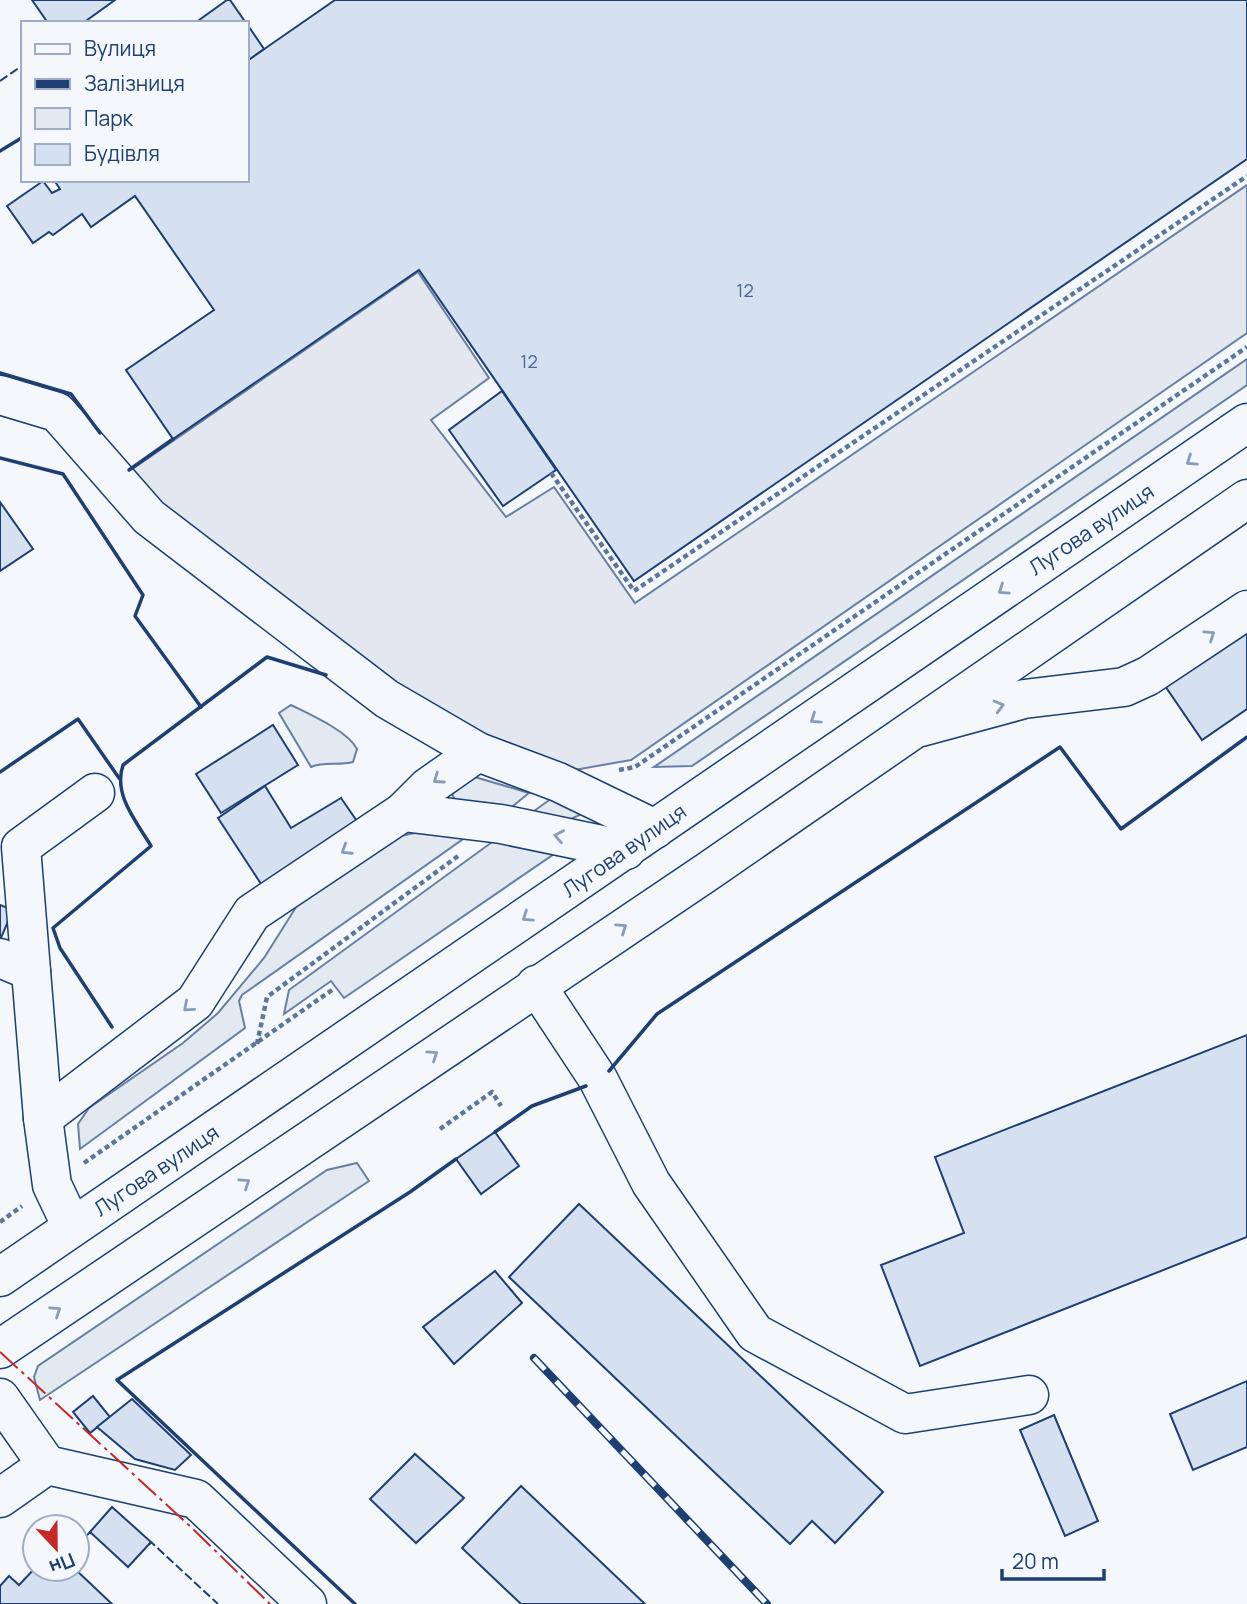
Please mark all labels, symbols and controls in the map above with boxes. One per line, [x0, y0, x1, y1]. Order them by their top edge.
legend [21, 21, 248, 182]
text: Вулиця [84, 34, 156, 62]
text: Залізниця [84, 69, 185, 97]
text: Парк [84, 104, 134, 132]
text: Будівля [84, 139, 160, 167]
house number: 12 [736, 278, 754, 302]
house number: 12 [520, 349, 538, 373]
one-way arrow [1186, 453, 1199, 465]
street label: Лугова вулиця [1023, 477, 1159, 581]
one-way arrow [998, 582, 1011, 594]
one-way arrow [1202, 630, 1215, 643]
one-way arrow [992, 700, 1004, 714]
one-way arrow [810, 710, 823, 723]
one-way arrow [433, 771, 446, 784]
street label: Лугова вулиця [556, 797, 692, 903]
one-way arrow [553, 829, 565, 844]
one-way arrow [341, 842, 354, 855]
one-way arrow [522, 909, 535, 921]
one-way arrow [614, 924, 627, 937]
one-way arrow [183, 998, 196, 1011]
one-way arrow [425, 1051, 438, 1063]
street label: Лугова вулиця [88, 1118, 224, 1222]
one-way arrow [237, 1179, 250, 1191]
one-way arrow [49, 1306, 62, 1319]
north arrow [21, 1513, 91, 1583]
scale bar [1002, 1538, 1104, 1582]
text: Пн [46, 1547, 79, 1581]
text: 20 m [1012, 1547, 1059, 1575]

